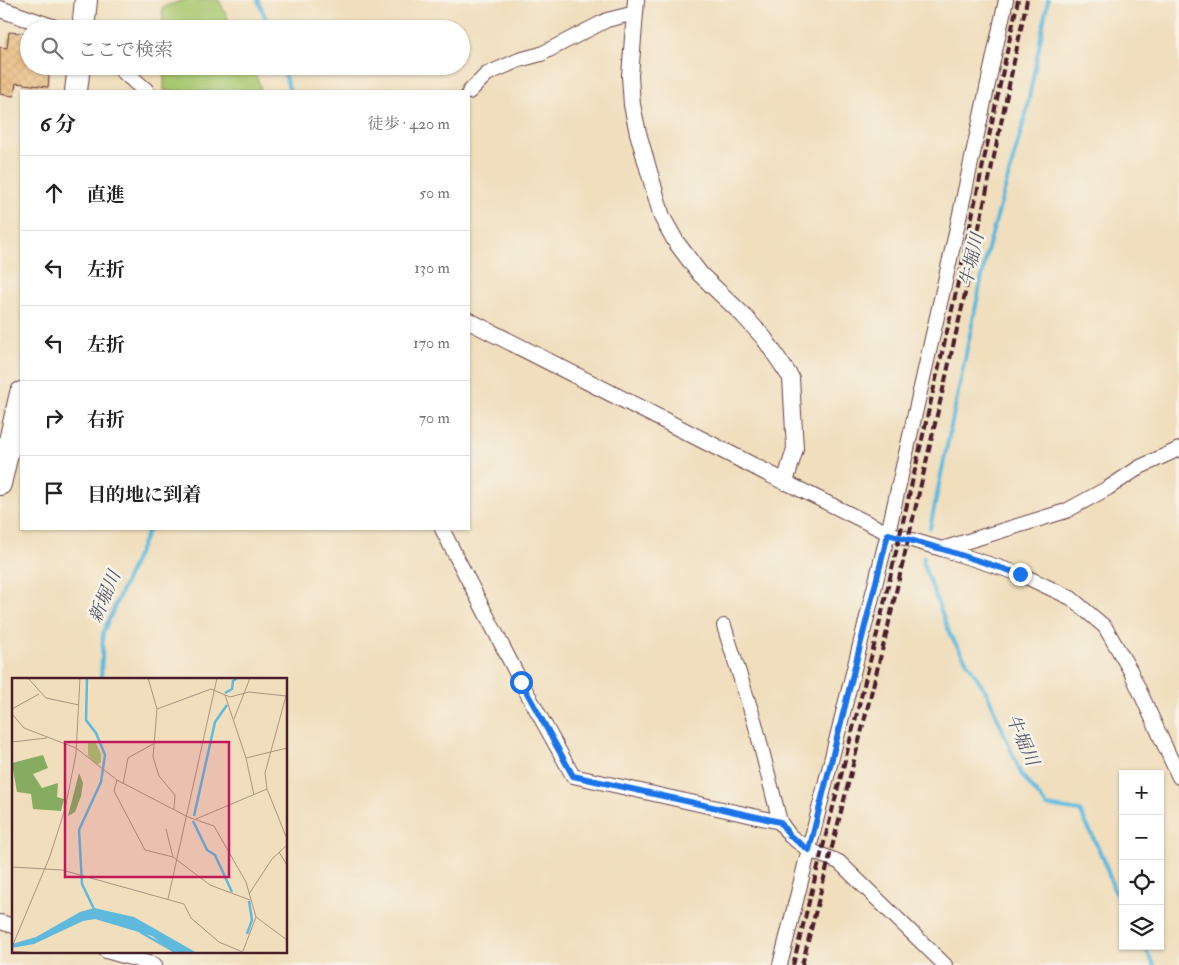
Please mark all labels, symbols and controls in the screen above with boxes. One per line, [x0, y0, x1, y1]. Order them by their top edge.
search box [20, 20, 470, 75]
icon: search [38, 34, 66, 62]
text: ここで検索 [78, 38, 173, 62]
text: 6 分 [40, 111, 76, 138]
text: 徒歩 · 420 m [367, 114, 450, 134]
icon: ahead [40, 179, 68, 207]
text: 直進 [87, 183, 125, 207]
text: 50 m [419, 183, 450, 203]
water label: 牛堀川 [955, 229, 990, 289]
icon: left [40, 254, 68, 282]
text: 左折 [87, 258, 125, 282]
text: 130 m [414, 258, 450, 278]
icon: left [40, 329, 68, 357]
text: 左折 [87, 333, 125, 357]
text: 170 m [413, 333, 450, 353]
icon: right [40, 404, 68, 432]
text: 右折 [87, 408, 125, 432]
text: 70 m [419, 408, 450, 428]
icon: arrive [40, 479, 68, 507]
text: 目的地に到着 [87, 483, 201, 507]
route end [1009, 563, 1032, 586]
water label: 新堀川 [84, 566, 127, 626]
route start [510, 671, 533, 694]
inset map [12, 678, 288, 952]
water label: 牛堀川 [1001, 711, 1044, 771]
map controls [1119, 770, 1164, 950]
button: + [1119, 770, 1164, 815]
button: − [1119, 815, 1164, 860]
button: locate [1119, 860, 1164, 905]
button: layers [1119, 905, 1164, 950]

